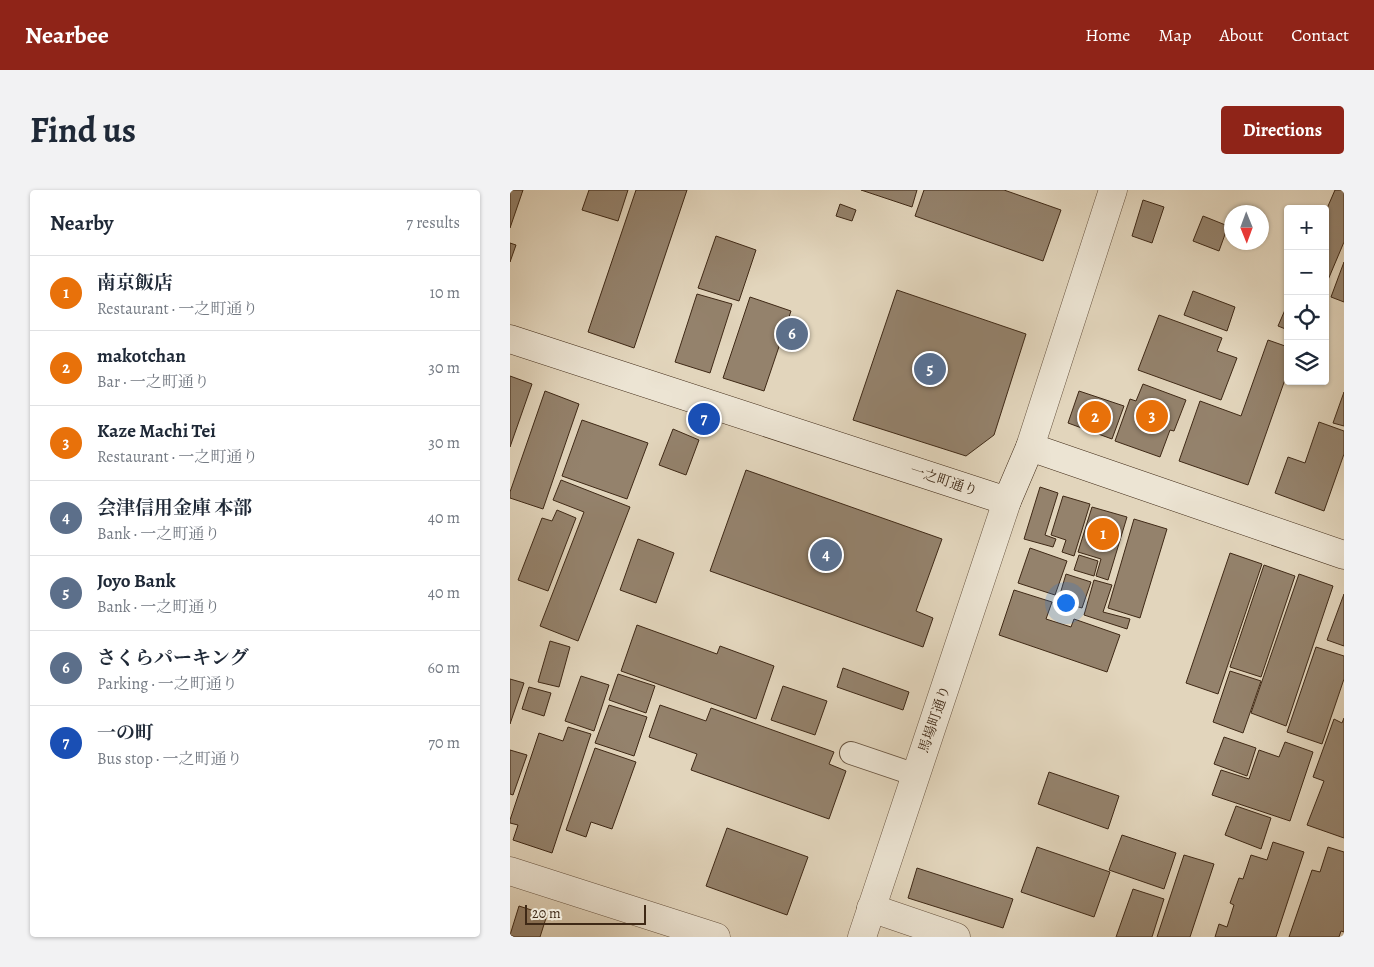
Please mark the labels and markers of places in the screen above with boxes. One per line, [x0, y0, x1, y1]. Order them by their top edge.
pin: 6 [776, 315, 808, 353]
pin: 5 [914, 350, 946, 388]
pin: 3 [1136, 397, 1168, 435]
pin: 2 [1079, 398, 1111, 436]
pin: 7 [688, 400, 720, 438]
pin: 1 [1087, 515, 1119, 553]
pin: 4 [810, 536, 842, 574]

